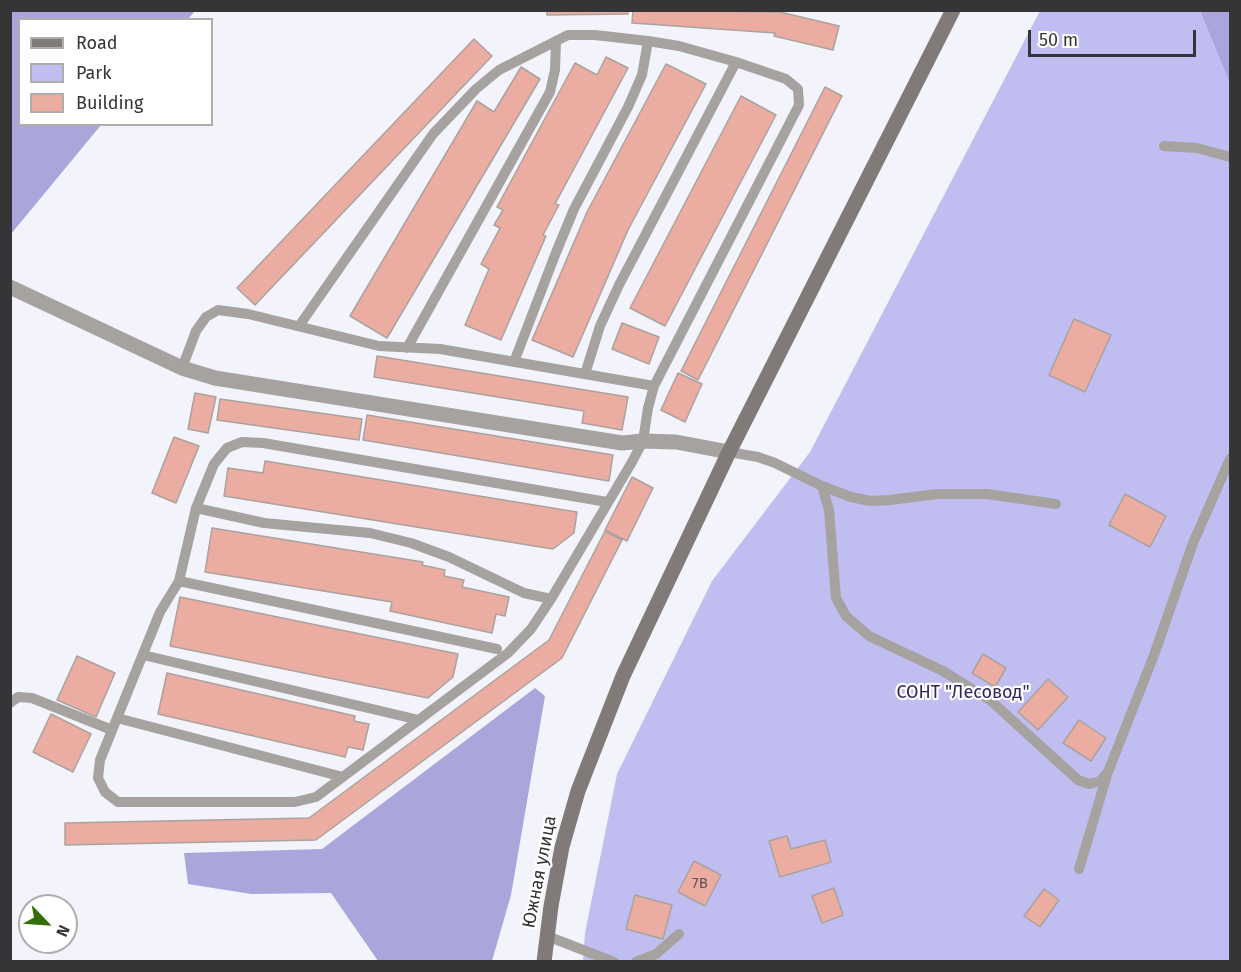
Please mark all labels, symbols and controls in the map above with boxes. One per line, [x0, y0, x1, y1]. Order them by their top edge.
legend [18, 18, 213, 126]
scale bar [1031, 18, 1199, 56]
text: 50 m [1039, 29, 1078, 51]
text: Road [76, 32, 118, 54]
text: Park [76, 62, 111, 84]
text: Building [76, 92, 143, 114]
park label: СОНТ "Лесовод" [896, 682, 1030, 704]
street label: Южная улица [518, 814, 562, 930]
house number: 7В [692, 875, 708, 893]
north arrow [18, 894, 78, 954]
text: N [52, 922, 74, 940]

